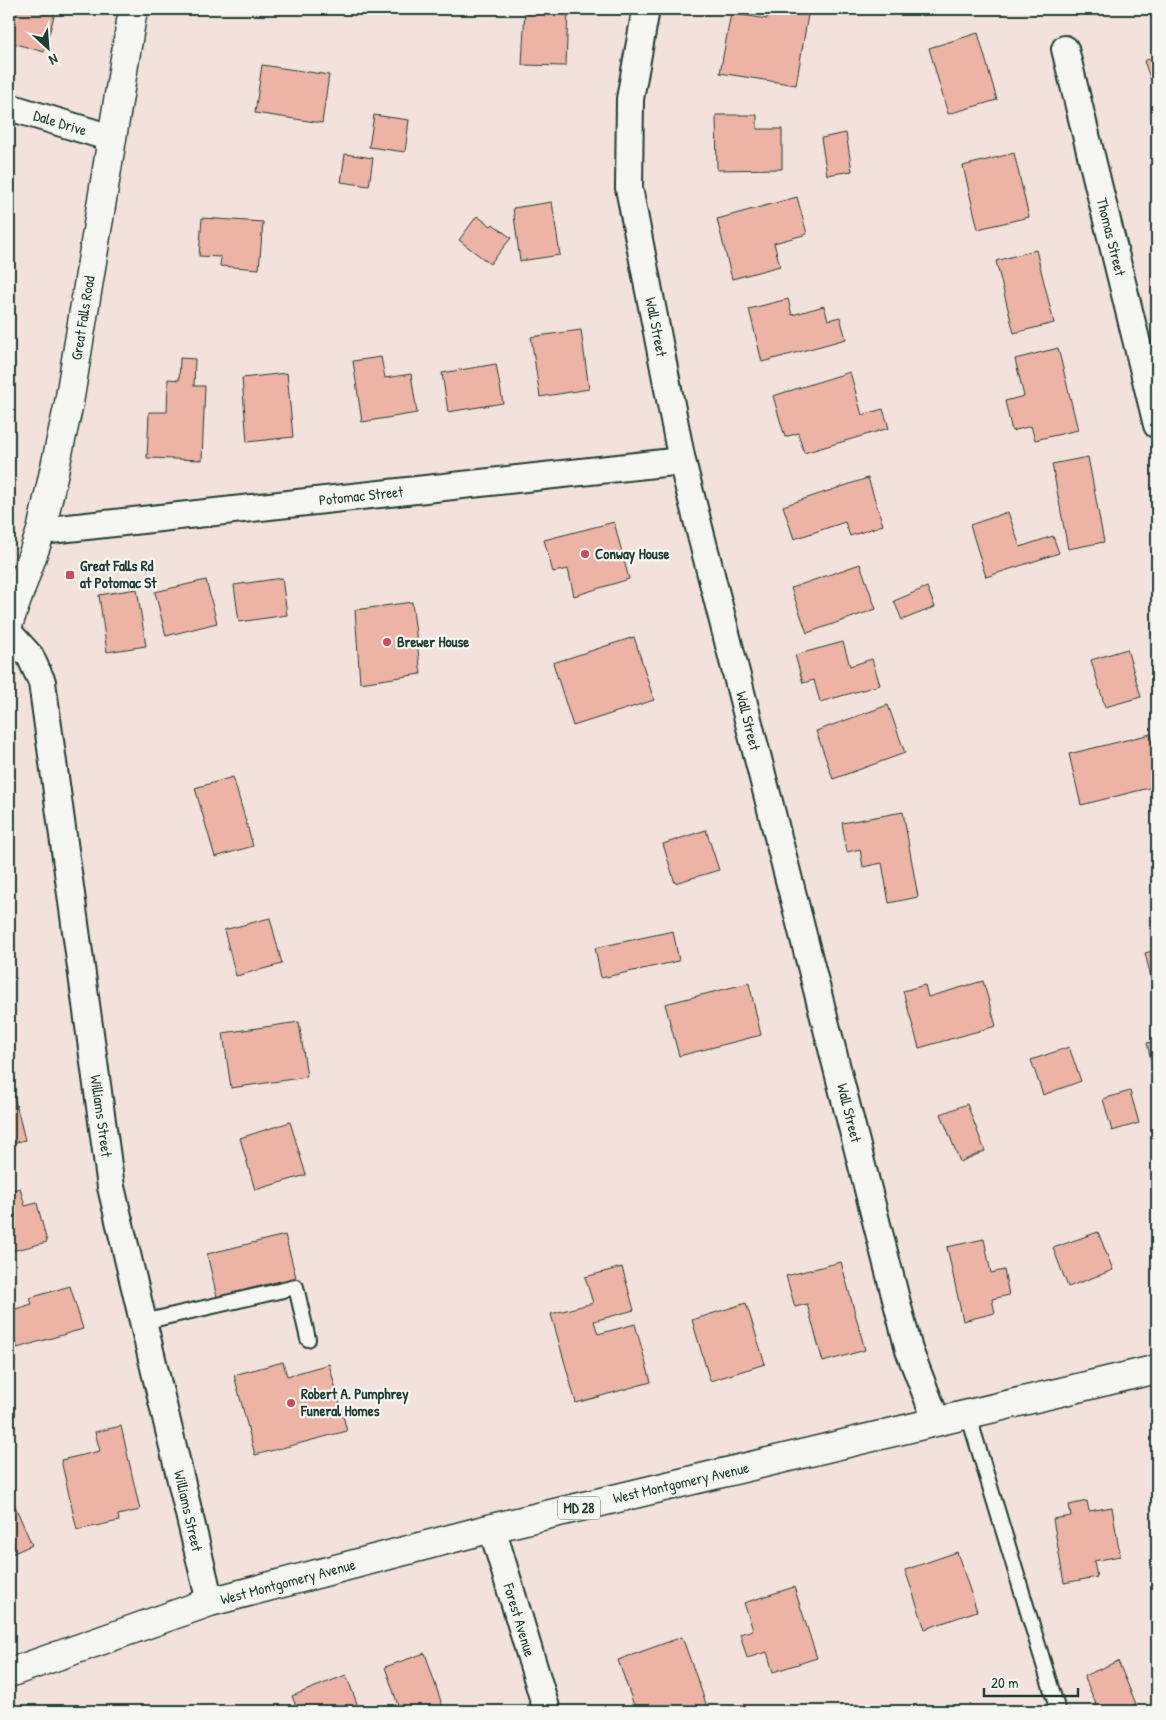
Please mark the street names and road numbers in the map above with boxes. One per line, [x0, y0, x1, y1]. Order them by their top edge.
street label: Dale Drive [31, 104, 89, 141]
street label: Thomas Street [1092, 196, 1132, 279]
street label: Great Falls Road [65, 274, 100, 362]
street label: Wall Street [640, 295, 673, 359]
street label: Potomac Street [318, 481, 405, 510]
street label: Wall Street [731, 689, 766, 753]
street label: Williams Street [85, 1074, 118, 1159]
street label: Wall Street [832, 1081, 867, 1145]
street label: West Montgomery Avenue [611, 1457, 751, 1508]
street label: Williams Street [169, 1468, 208, 1554]
road number: MD 28 [558, 1496, 600, 1520]
street label: West Montgomery Avenue [218, 1553, 358, 1610]
street label: Forest Avenue [498, 1580, 541, 1659]

